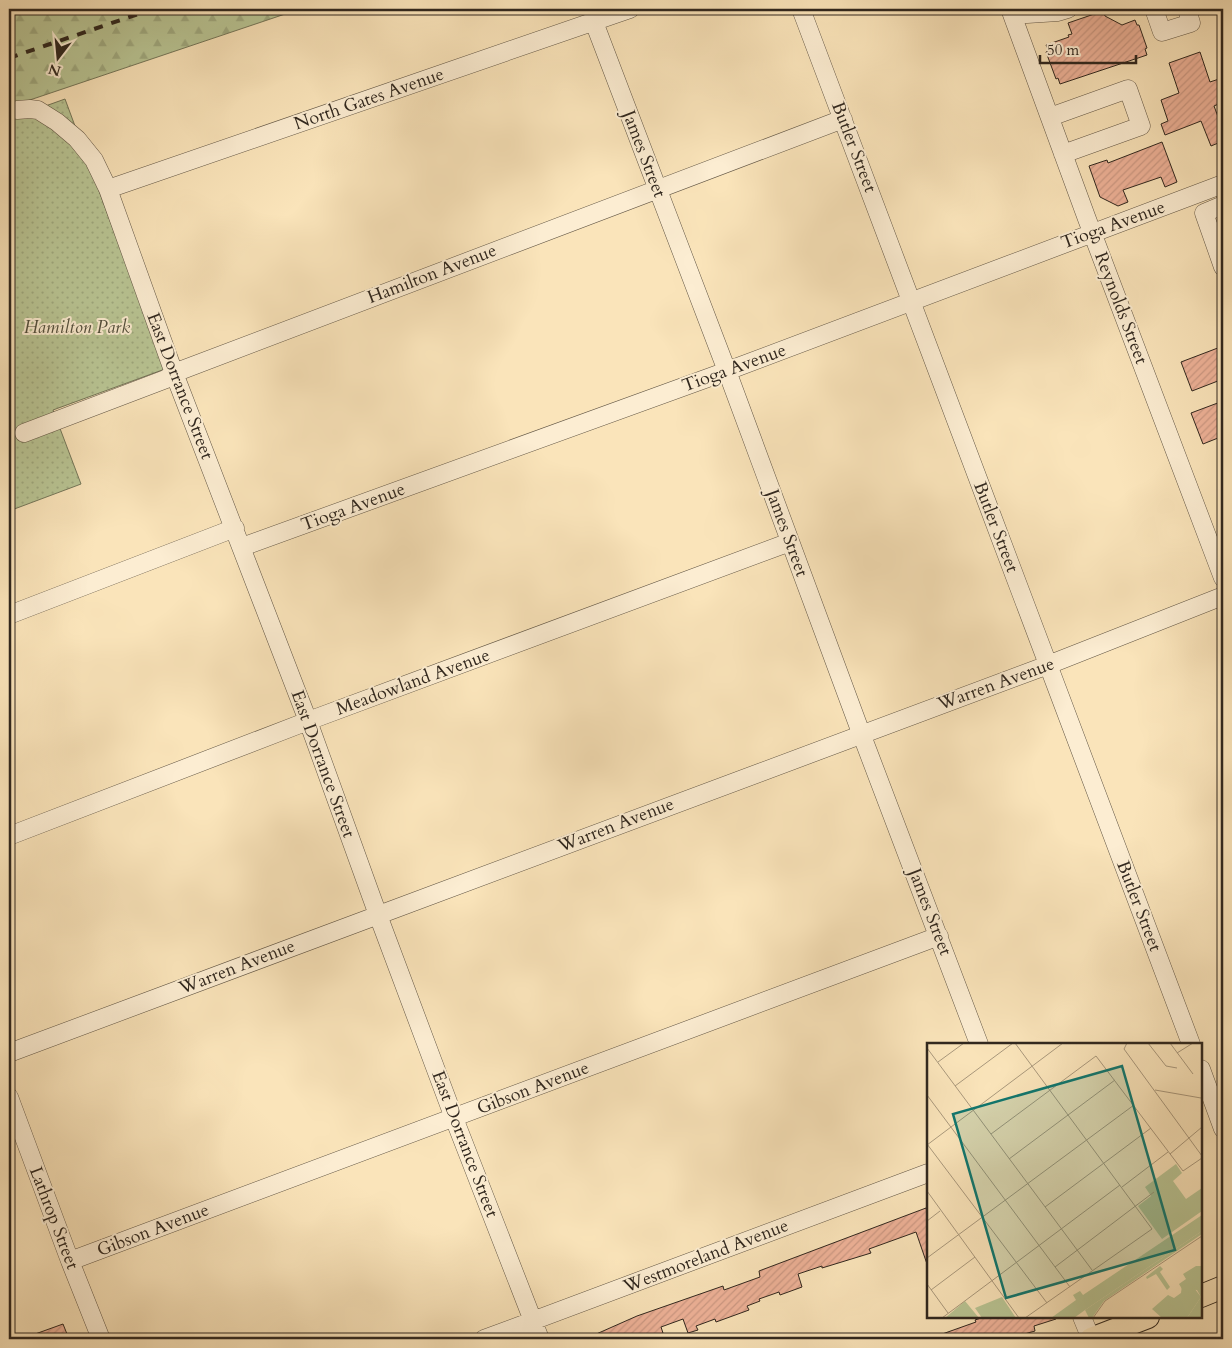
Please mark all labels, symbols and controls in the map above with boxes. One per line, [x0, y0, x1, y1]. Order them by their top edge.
north arrow [32, 32, 82, 82]
scale bar [1040, 32, 1136, 64]
text: 50 m [1047, 40, 1079, 60]
text: N [46, 59, 63, 81]
street label: North Gates Avenue [291, 62, 447, 136]
street label: Butler Street [825, 98, 883, 196]
street label: James Street [615, 104, 672, 201]
street label: Tioga Avenue [1057, 195, 1169, 255]
street label: Hamilton Avenue [364, 238, 500, 310]
street label: Reynolds Street [1088, 248, 1154, 368]
street label: East Dorrance Street [140, 309, 220, 463]
park label: Hamilton Park [24, 315, 130, 340]
street label: Tioga Avenue [678, 338, 790, 398]
street label: Tioga Avenue [297, 477, 409, 537]
street label: Butler Street [967, 478, 1025, 576]
street label: James Street [759, 483, 814, 581]
street label: Meadowland Avenue [333, 643, 493, 721]
street label: Warren Avenue [933, 651, 1058, 717]
street label: East Dorrance Street [285, 687, 361, 842]
street label: Warren Avenue [553, 791, 678, 859]
street label: Butler Street [1110, 857, 1168, 955]
street label: James Street [901, 862, 958, 959]
street label: Warren Avenue [174, 933, 299, 1001]
inset map [927, 1043, 1202, 1318]
street label: Gibson Avenue [473, 1055, 593, 1121]
street label: East Dorrance Street [425, 1067, 505, 1221]
street label: Lathrop Street [23, 1163, 85, 1273]
street label: Gibson Avenue [93, 1197, 213, 1263]
street label: Westmoreland Avenue [619, 1213, 792, 1299]

